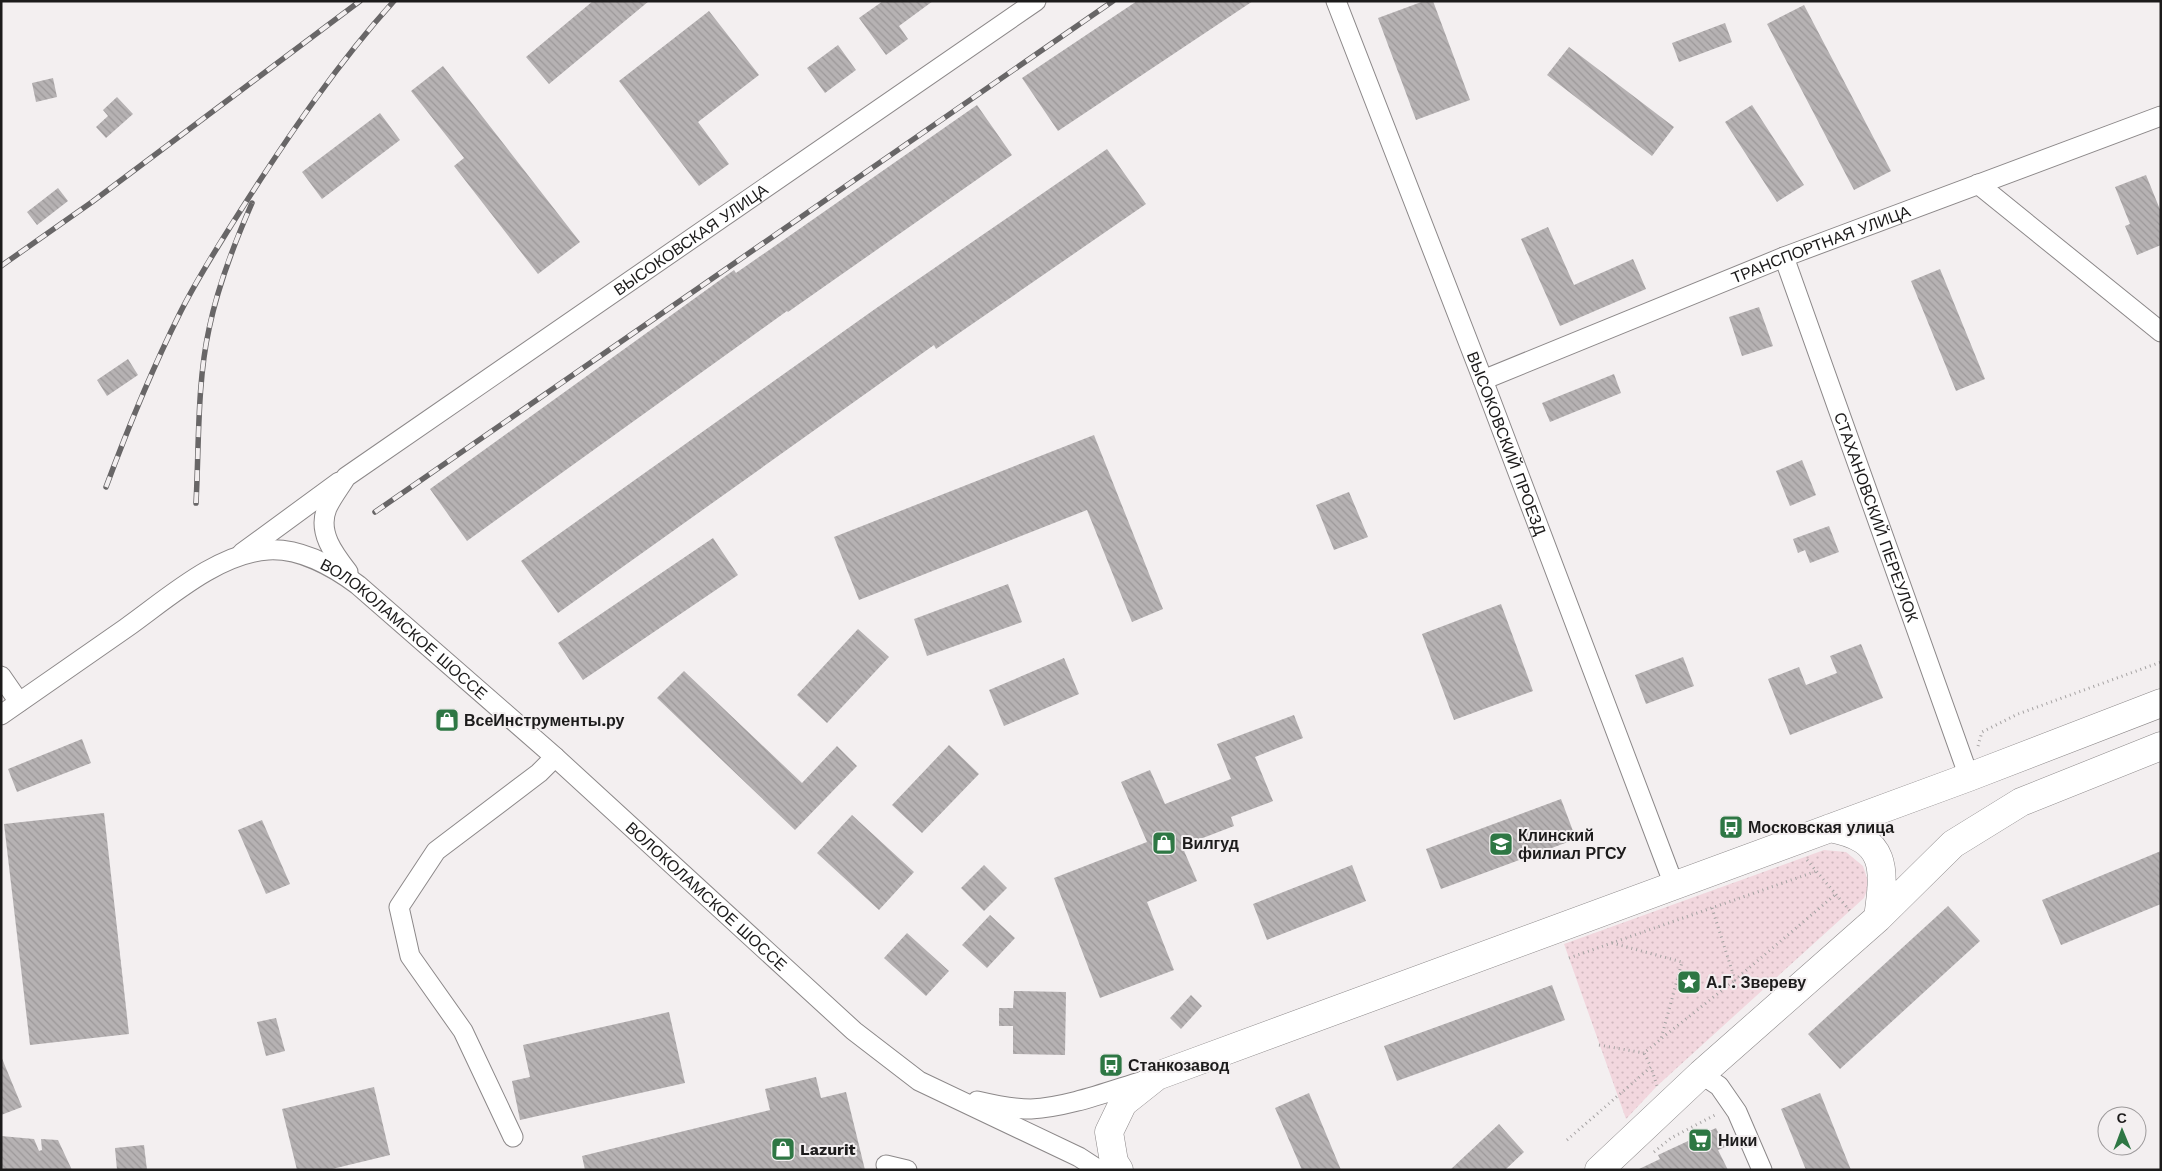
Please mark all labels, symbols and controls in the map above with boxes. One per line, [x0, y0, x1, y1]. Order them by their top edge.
street label: ВЫСОКОВСКАЯ УЛИЦА [610, 180, 772, 299]
street label: ТРАНСПОРТНАЯ УЛИЦА [1728, 202, 1913, 288]
street label: ВЫСОКОВСКИЙ ПРОЕЗД [1463, 349, 1550, 538]
street label: СТАХАНОВСКИЙ ПЕРЕУЛОК [1830, 410, 1922, 625]
street label: ВОЛОКОЛАМСКОЕ ШОССЕ [317, 555, 491, 704]
shop icon: ВсеИнструменты.ру [434, 707, 460, 733]
place label: ВсеИнструменты.ру [464, 711, 625, 730]
bus stop icon: Московская улица [1718, 814, 1744, 840]
street label: ВОЛОКОЛАМСКОЕ ШОССЕ [622, 818, 791, 975]
place label: Московская улица [1748, 818, 1894, 837]
place label: Клинский филиал РГСУ [1518, 826, 1627, 863]
shop icon: Вилгуд [1151, 830, 1177, 856]
school or university icon: Клинский филиал РГСУ [1488, 831, 1514, 857]
place label: Вилгуд [1182, 834, 1239, 853]
place icon: А.Г. Звереву [1676, 969, 1702, 995]
place label: А.Г. Звереву [1706, 973, 1806, 992]
bus stop icon: Станкозавод [1098, 1052, 1124, 1078]
place label: Станкозавод [1128, 1056, 1229, 1075]
north arrow [2097, 1106, 2147, 1156]
text: С [2117, 1110, 2127, 1126]
supermarket icon: Ники [1687, 1127, 1713, 1153]
place label: Ники [1718, 1131, 1757, 1150]
shop icon: Lazurit [770, 1136, 796, 1162]
place label: Lazurit [800, 1140, 856, 1159]

